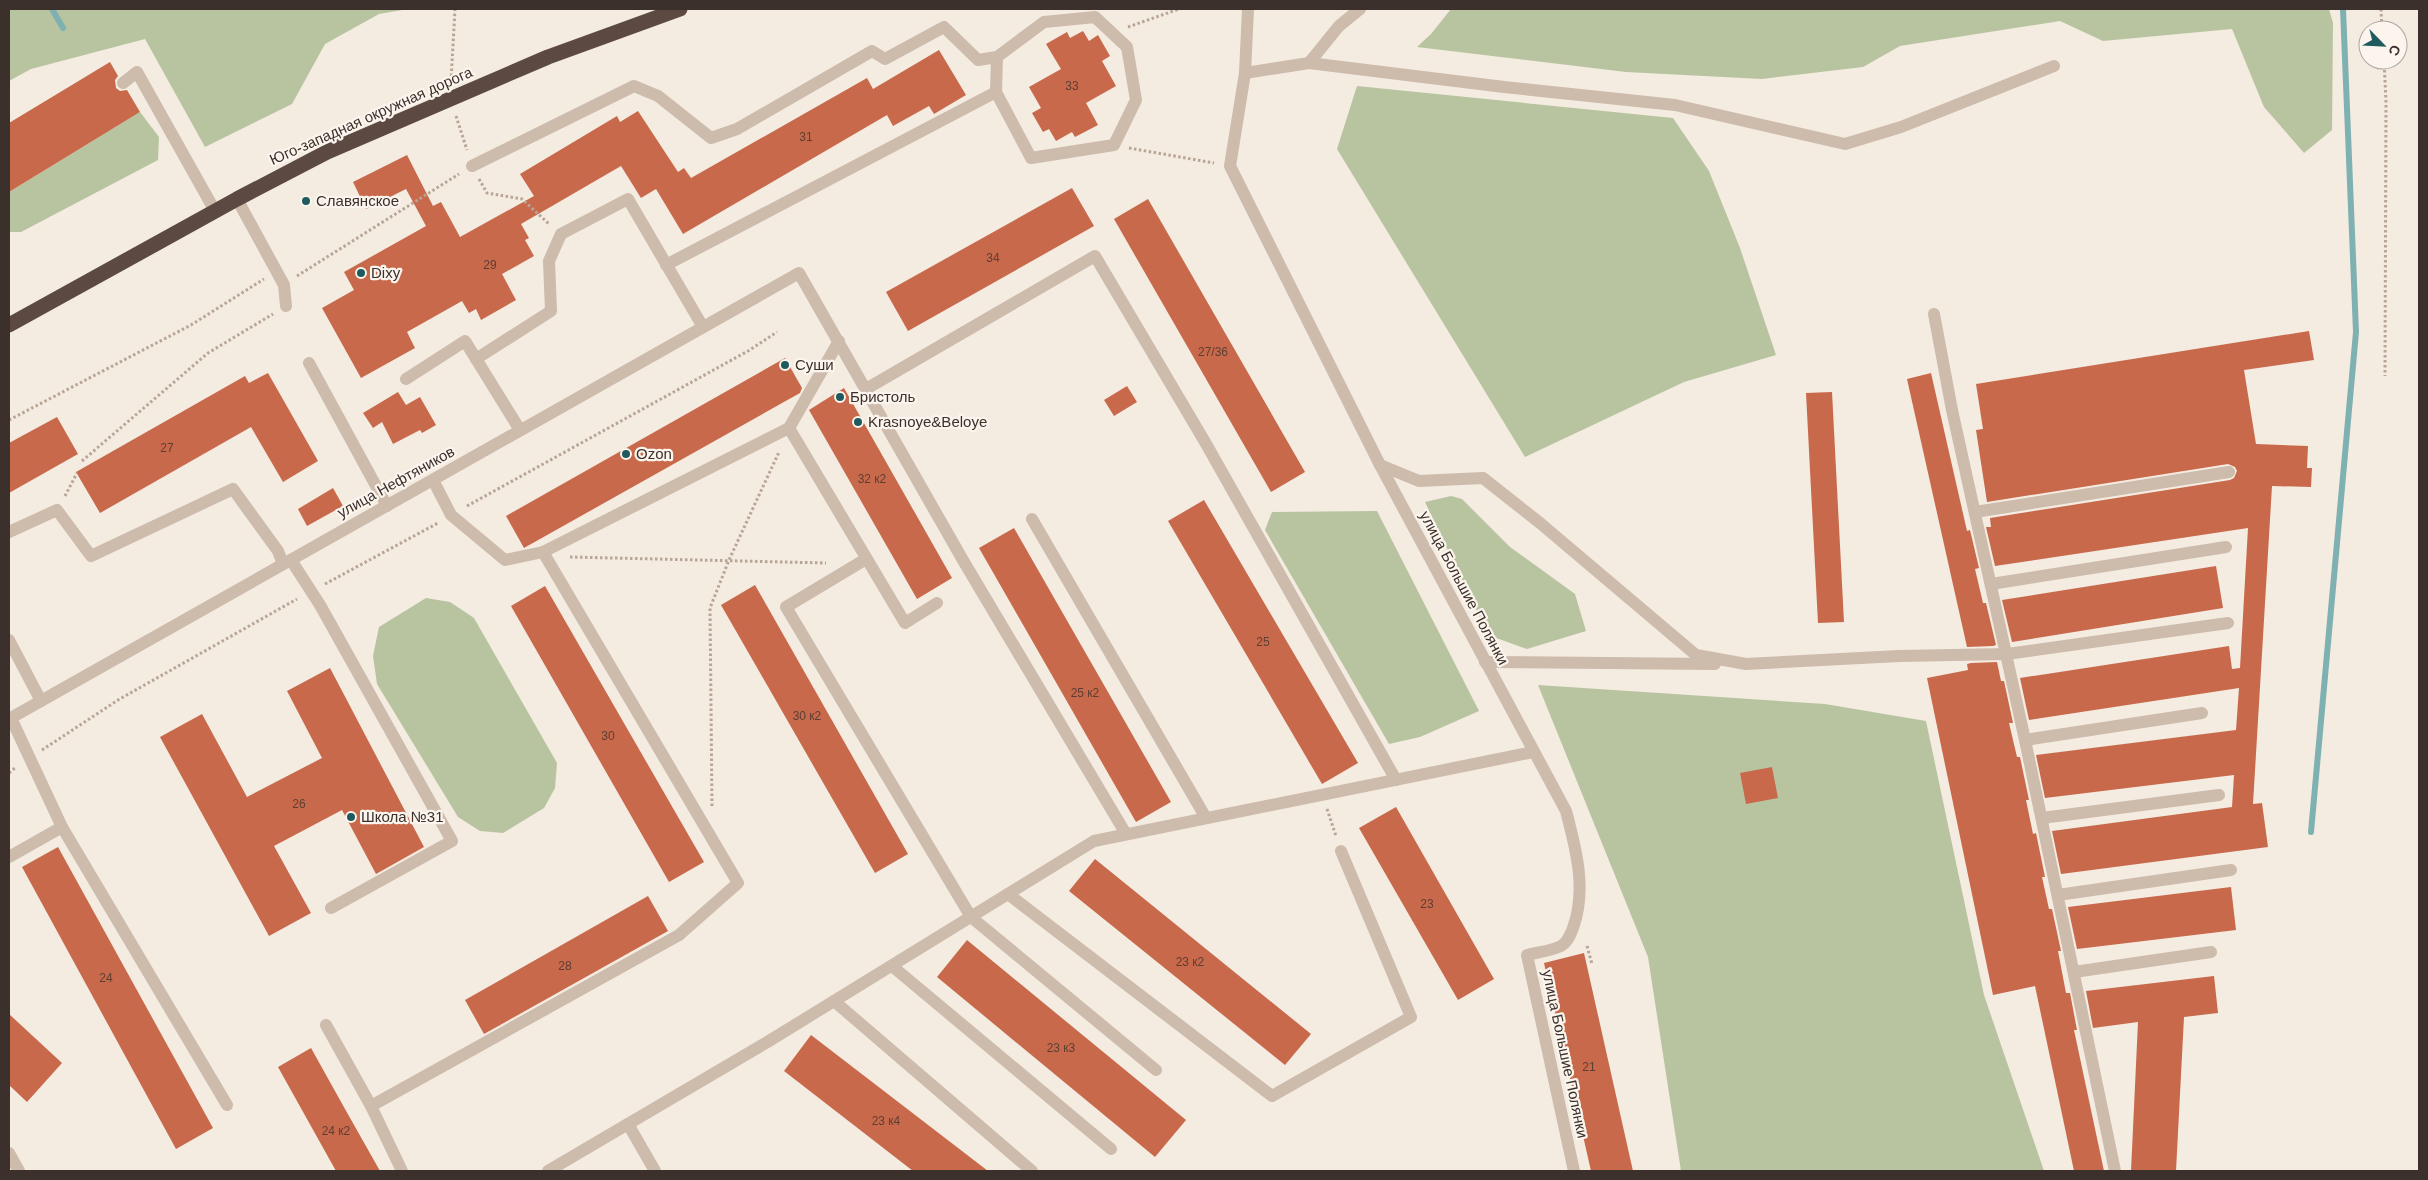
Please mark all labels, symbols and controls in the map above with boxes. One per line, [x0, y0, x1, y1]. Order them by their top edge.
north arrow [2358, 20, 2408, 70]
text: С [2386, 42, 2404, 58]
street label: Юго-западная окружная дорога [267, 63, 475, 168]
house number: 33 [1065, 79, 1079, 93]
house number: 31 [799, 130, 813, 144]
place label: Славянское [316, 192, 399, 209]
marker: Славянское [300, 195, 312, 207]
house number: 34 [986, 251, 1000, 265]
house number: 29 [483, 258, 497, 272]
place label: Dixy [371, 264, 401, 281]
marker: Dixy [355, 267, 367, 279]
house number: 27/36 [1198, 345, 1228, 359]
place label: Суши [795, 356, 834, 373]
marker: Суши [779, 359, 791, 371]
place label: Бристоль [850, 388, 916, 405]
marker: Бристоль [834, 391, 846, 403]
place label: Krasnoye&Beloye [868, 413, 987, 430]
marker: Krasnoye&Beloye [852, 416, 864, 428]
house number: 27 [160, 441, 174, 455]
street label: улица Нефтяников [334, 442, 457, 521]
place label: Ozon [636, 445, 672, 462]
marker: Ozon [620, 448, 632, 460]
house number: 32 к2 [858, 472, 887, 486]
street label: улица Большие Полянки [1417, 508, 1512, 668]
house number: 25 [1256, 635, 1270, 649]
house number: 25 к2 [1071, 686, 1100, 700]
house number: 30 к2 [793, 709, 822, 723]
house number: 30 [601, 729, 615, 743]
house number: 26 [292, 797, 306, 811]
place label: Школа №31 [361, 808, 444, 825]
marker: Школа №31 [345, 811, 357, 823]
house number: 23 [1420, 897, 1434, 911]
house number: 23 к2 [1176, 955, 1205, 969]
house number: 28 [558, 959, 572, 973]
street label: улица Большие Полянки [1539, 968, 1592, 1140]
house number: 24 [99, 971, 113, 985]
house number: 23 к3 [1047, 1041, 1076, 1055]
house number: 21 [1582, 1060, 1596, 1074]
house number: 23 к4 [872, 1114, 901, 1128]
house number: 24 к2 [322, 1124, 351, 1138]

